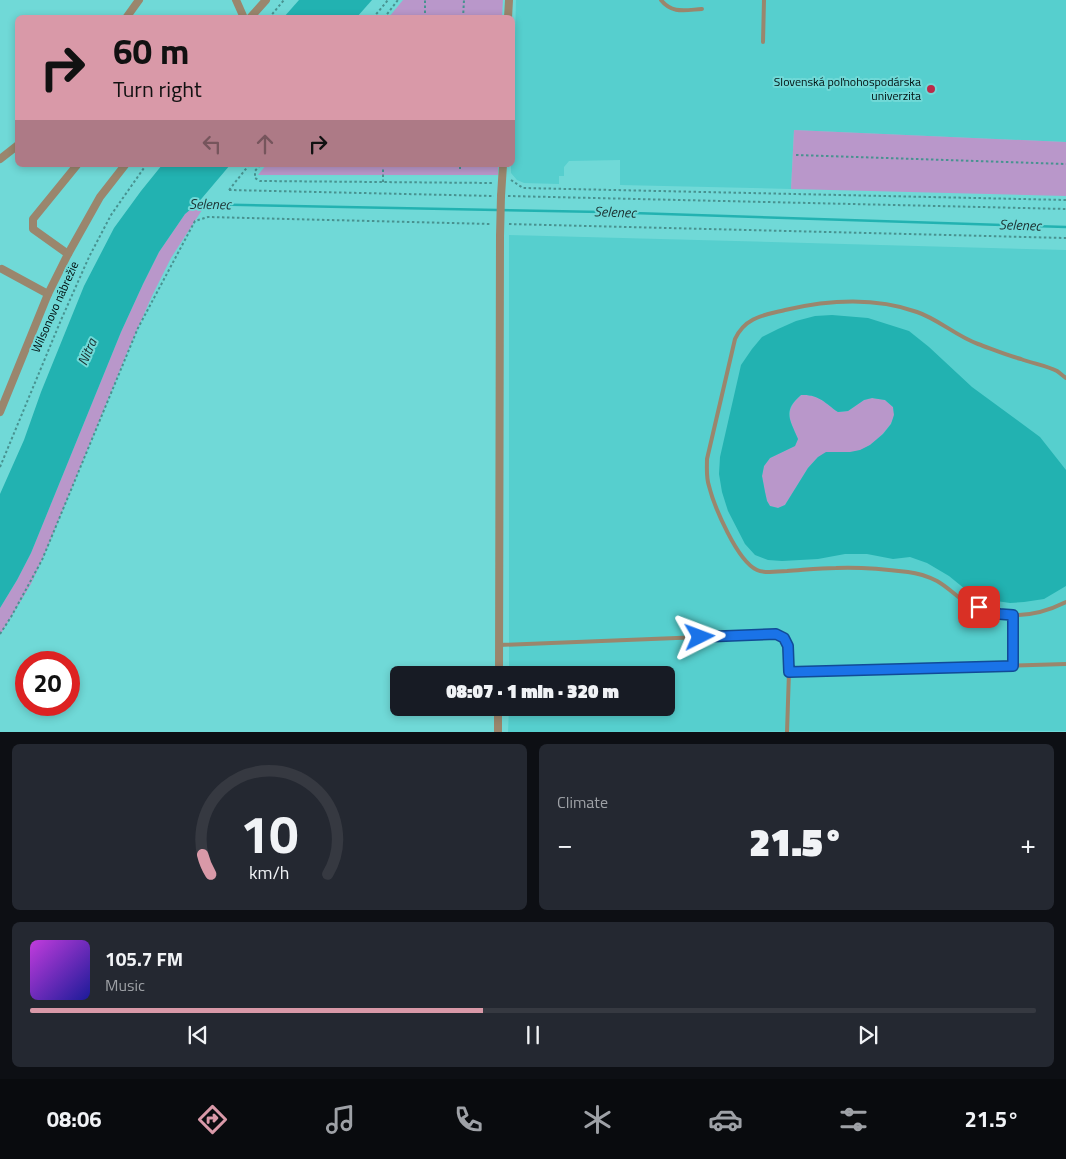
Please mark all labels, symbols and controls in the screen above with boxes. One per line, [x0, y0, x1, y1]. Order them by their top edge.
text: 60 m [113, 24, 189, 78]
icon: right [30, 35, 95, 100]
text: Turn right [113, 72, 202, 106]
place label: Slovenská poľnohospodárska univerzita [774, 72, 921, 105]
marker: Slovenská poľnohospodárska univerzita [925, 83, 937, 95]
icon: left [198, 130, 226, 158]
icon: ahead [251, 130, 279, 158]
icon: right [304, 130, 332, 158]
water label: Selenec [189, 193, 233, 214]
water label: Selenec [594, 200, 638, 223]
water label: Selenec [999, 213, 1043, 236]
street label: Wilsonovo nábrežie [26, 258, 83, 356]
water label: Nitra [72, 334, 102, 369]
pin [958, 586, 1000, 628]
icon: arrive [965, 593, 993, 621]
position arrow [673, 610, 725, 662]
speed limit sign: 20 [15, 651, 80, 716]
text: 08:07 · 1 min · 320 m [446, 676, 619, 705]
text: Climate [557, 790, 608, 814]
text: 10 [240, 794, 299, 873]
text: 21.5° [749, 813, 844, 871]
text: − [557, 822, 573, 865]
text: + [1020, 822, 1036, 865]
text: km/h [249, 859, 290, 886]
text: 105.7 FM [105, 944, 183, 973]
text: Music [105, 973, 145, 997]
icon: previous [184, 1021, 212, 1049]
icon: pause [519, 1021, 547, 1049]
icon: next [854, 1021, 882, 1049]
text: 08:06 [47, 1102, 102, 1136]
icon: directions [195, 1102, 230, 1137]
icon: music [323, 1102, 358, 1137]
icon: phone [451, 1102, 486, 1137]
icon: climate [580, 1102, 615, 1137]
icon: car [708, 1102, 743, 1137]
icon: filters [836, 1102, 871, 1137]
text: 21.5° [964, 1102, 1019, 1136]

